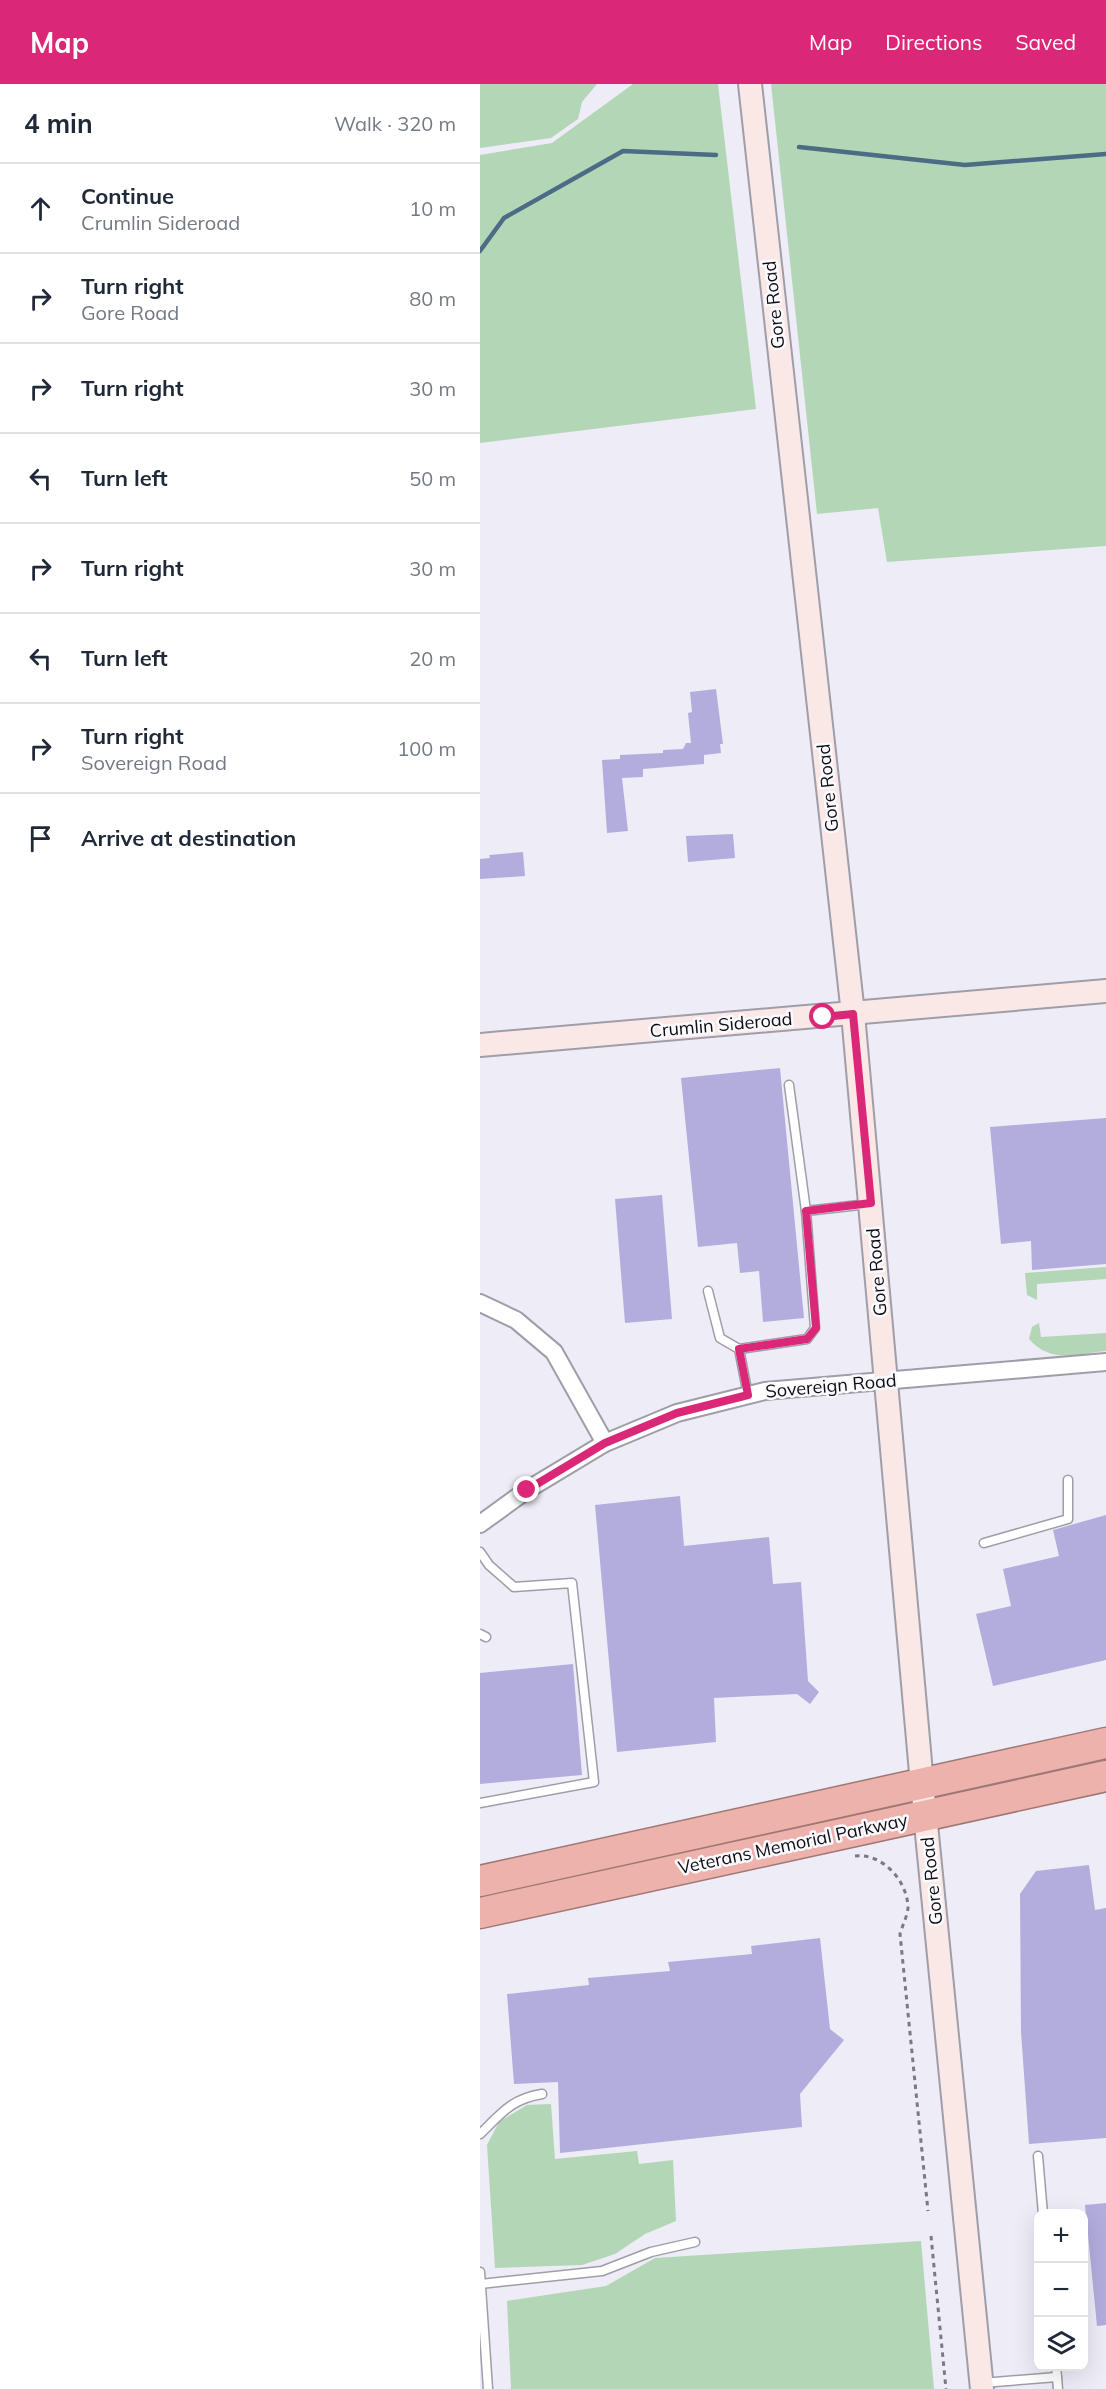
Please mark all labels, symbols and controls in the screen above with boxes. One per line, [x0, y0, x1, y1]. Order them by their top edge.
text: Map [30, 25, 89, 60]
text: Map [809, 29, 852, 55]
text: Directions [885, 29, 982, 55]
text: Saved [1015, 29, 1076, 55]
text: 4 min [24, 107, 93, 140]
text: Walk · 320 m [334, 111, 456, 136]
text: Continue [81, 182, 174, 210]
icon: ahead [24, 192, 57, 225]
text: 10 m [409, 196, 456, 221]
text: Crumlin Sideroad [81, 210, 240, 235]
street label: Gore Road [757, 260, 790, 350]
text: Turn right [81, 272, 184, 300]
icon: right [24, 282, 57, 315]
text: 80 m [409, 286, 456, 311]
text: Gore Road [81, 300, 179, 325]
icon: right [24, 372, 57, 405]
text: Turn right [81, 374, 184, 402]
text: 30 m [409, 376, 456, 401]
icon: left [24, 462, 57, 495]
text: Turn left [81, 464, 168, 492]
text: 50 m [409, 466, 456, 491]
icon: right [24, 552, 57, 585]
text: Turn right [81, 554, 184, 582]
text: 30 m [409, 556, 456, 581]
icon: left [24, 642, 57, 675]
text: Turn left [81, 644, 168, 672]
text: 20 m [409, 646, 456, 671]
text: Turn right [81, 722, 184, 750]
icon: right [24, 732, 57, 765]
text: 100 m [397, 736, 456, 761]
street label: Gore Road [811, 743, 844, 833]
text: Sovereign Road [81, 750, 227, 775]
icon: arrive [24, 822, 57, 855]
text: Arrive at destination [81, 824, 296, 852]
route start [809, 1003, 835, 1029]
street label: Crumlin Sideroad [649, 1007, 793, 1042]
street label: Gore Road [861, 1227, 892, 1317]
street label: Sovereign Road [765, 1368, 897, 1403]
route end [513, 1476, 539, 1502]
street label: Veterans Memorial Parkway [676, 1808, 910, 1879]
street label: Gore Road [915, 1836, 948, 1926]
map controls [1034, 2209, 1088, 2371]
button: + [1034, 2209, 1088, 2263]
button: − [1034, 2263, 1088, 2317]
button: layers [1034, 2317, 1088, 2371]

